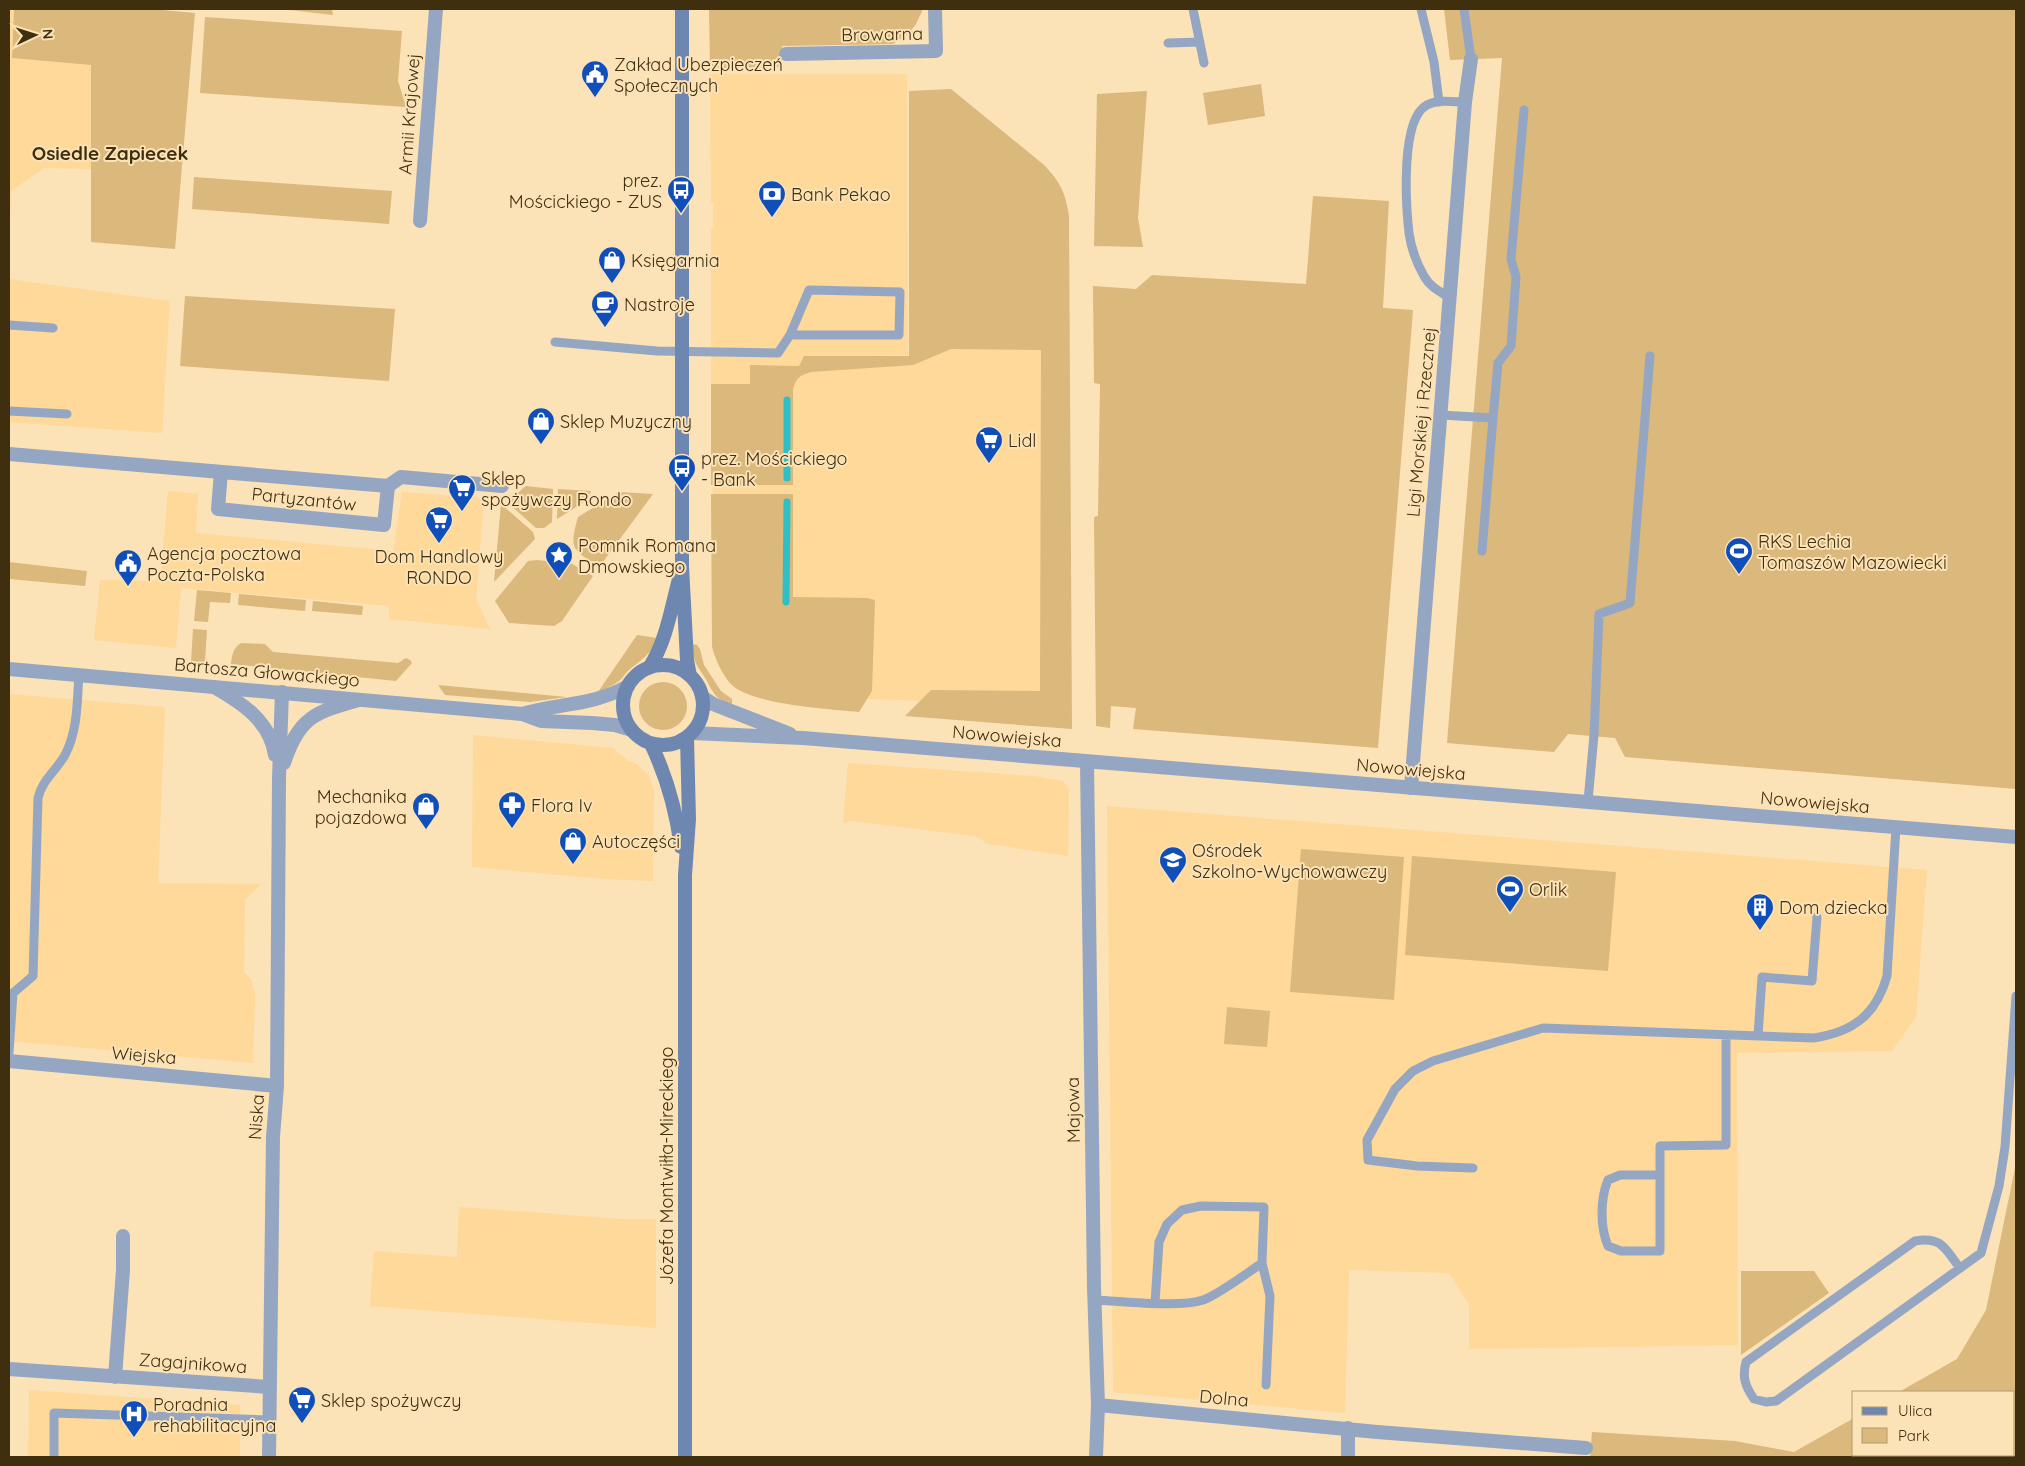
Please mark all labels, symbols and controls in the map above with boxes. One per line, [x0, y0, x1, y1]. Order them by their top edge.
north arrow [10, 10, 60, 60]
street label: Browarna [841, 22, 923, 46]
text: N [39, 28, 57, 40]
street label: Armii Krajowej [393, 53, 425, 175]
place label: Zakład Ubezpieczeń Społecznych [614, 53, 783, 97]
public building icon: Zakład Ubezpieczeń Społecznych [580, 59, 610, 98]
district label: Osiedle Zapiecek [32, 141, 188, 165]
place label: prez. Mościckiego - ZUS [509, 169, 662, 213]
bus stop icon: prez. Mościckiego - ZUS [666, 175, 696, 214]
bank icon: Bank Pekao [757, 179, 787, 218]
place label: Bank Pekao [791, 183, 891, 206]
shop icon: Księgarnia [597, 245, 627, 284]
place label: Księgarnia [631, 249, 720, 272]
cafe icon: Nastroje [590, 289, 620, 328]
place label: Nastroje [624, 293, 695, 316]
street label: Ligi Morskiej i Rzecznej [1401, 326, 1441, 518]
shop icon: Sklep Muzyczny [526, 406, 556, 445]
place label: Sklep Muzyczny [560, 410, 692, 433]
supermarket icon: Lidl [974, 425, 1004, 464]
place label: Lidl [1008, 429, 1036, 452]
place label: prez. Mościckiego - Bank [701, 447, 847, 491]
bus stop icon: prez. Mościckiego - Bank [667, 453, 697, 492]
place label: Sklep spożywczy Rondo [481, 467, 632, 511]
supermarket icon: Sklep spożywczy Rondo [447, 473, 477, 512]
street label: Partyzantów [250, 482, 358, 516]
supermarket icon: Dom Handlowy RONDO [424, 505, 454, 544]
place label: RKS Lechia Tomaszów Mazowiecki [1758, 530, 1947, 574]
place label: Pomnik Romana Dmowskiego [578, 534, 716, 578]
sports icon: RKS Lechia Tomaszów Mazowiecki [1724, 536, 1754, 575]
place icon: Pomnik Romana Dmowskiego [544, 540, 574, 579]
place label: Agencja pocztowa Poczta-Polska [147, 542, 301, 586]
place label: Dom Handlowy RONDO [374, 545, 504, 589]
public building icon: Agencja pocztowa Poczta-Polska [113, 548, 143, 587]
street label: Bartosza Głowackiego [173, 652, 361, 692]
street label: Nowowiejska [951, 720, 1063, 752]
street label: Nowowiejska [1355, 753, 1467, 785]
place label: Mechanika pojazdowa [315, 785, 407, 829]
street label: Nowowiejska [1759, 786, 1871, 818]
pharmacy icon: Flora Iv [497, 790, 527, 829]
shop icon: Mechanika pojazdowa [411, 791, 441, 830]
place label: Flora Iv [531, 794, 593, 817]
shop icon: Autoczęści [558, 826, 588, 865]
place label: Autoczęści [592, 830, 680, 853]
place label: Ośrodek Szkolno-Wychowawczy [1192, 839, 1387, 883]
school or university icon: Ośrodek Szkolno-Wychowawczy [1158, 845, 1188, 884]
sports icon: Orlik [1495, 874, 1525, 913]
place label: Orlik [1529, 878, 1567, 901]
building icon: Dom dziecka [1745, 892, 1775, 931]
place label: Dom dziecka [1779, 896, 1888, 919]
street label: Wiejska [111, 1041, 177, 1069]
street label: Józefa Montwiłła-Mireckiego [655, 1047, 678, 1285]
street label: Majowa [1061, 1077, 1085, 1143]
street label: Niska [243, 1093, 269, 1141]
street label: Zagajnikowa [138, 1348, 248, 1378]
street label: Dolna [1198, 1384, 1250, 1412]
supermarket icon: Sklep spożywczy [287, 1385, 317, 1424]
place label: Sklep spożywczy [321, 1389, 461, 1412]
legend [1852, 1391, 2015, 1456]
place label: Poradnia rehabilitacyjna [153, 1393, 276, 1437]
hospital icon: Poradnia rehabilitacyjna [119, 1399, 149, 1438]
text: Ulica [1898, 1401, 1932, 1420]
text: Park [1898, 1426, 1930, 1445]

